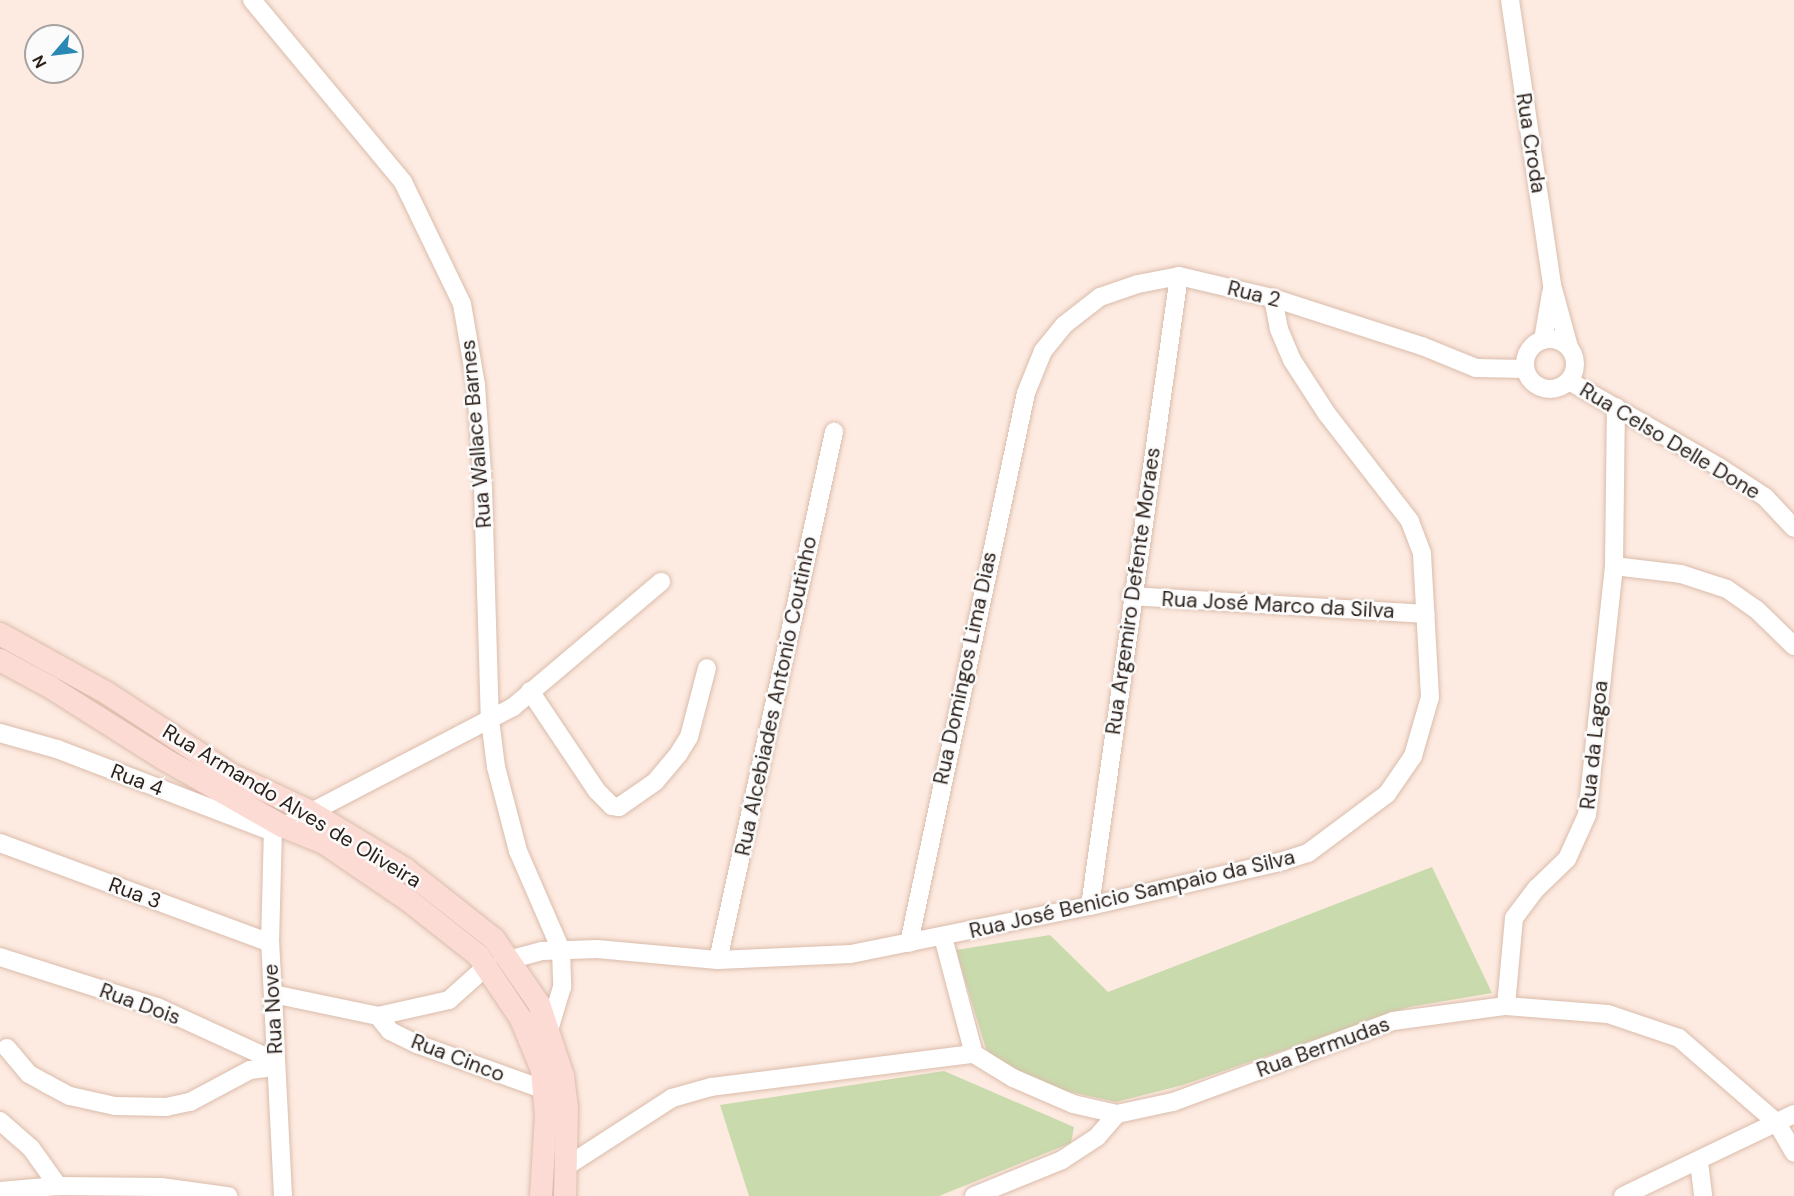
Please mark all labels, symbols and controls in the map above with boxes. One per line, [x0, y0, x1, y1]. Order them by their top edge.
north arrow [24, 24, 84, 84]
text: N [27, 52, 51, 72]
street label: Rua Croda [1511, 91, 1551, 195]
street label: Rua 2 [1225, 275, 1283, 313]
street label: Rua Wallace Barnes [455, 339, 497, 529]
street label: Rua Celso Delle Done [1575, 377, 1765, 505]
street label: Rua Argemiro Defente Moraes [1100, 446, 1166, 736]
street label: Rua Alcebiades Antonio Coutinho [730, 534, 822, 858]
street label: Rua Domingos Lima Dias [928, 549, 1002, 787]
street label: Rua José Marco da Silva [1161, 586, 1395, 624]
street label: Rua da Lagoa [1575, 679, 1613, 811]
street label: Rua Armando Alves de Oliveira [158, 719, 426, 893]
street label: Rua 4 [107, 759, 167, 801]
street label: Rua José Benicio Sampaio da Silva [967, 844, 1297, 944]
street label: Rua 3 [105, 872, 165, 914]
street label: Rua Nove [258, 963, 288, 1055]
street label: Rua Dois [96, 978, 184, 1030]
street label: Rua Bermudas [1253, 1011, 1393, 1083]
street label: Rua Cinco [408, 1029, 508, 1087]

